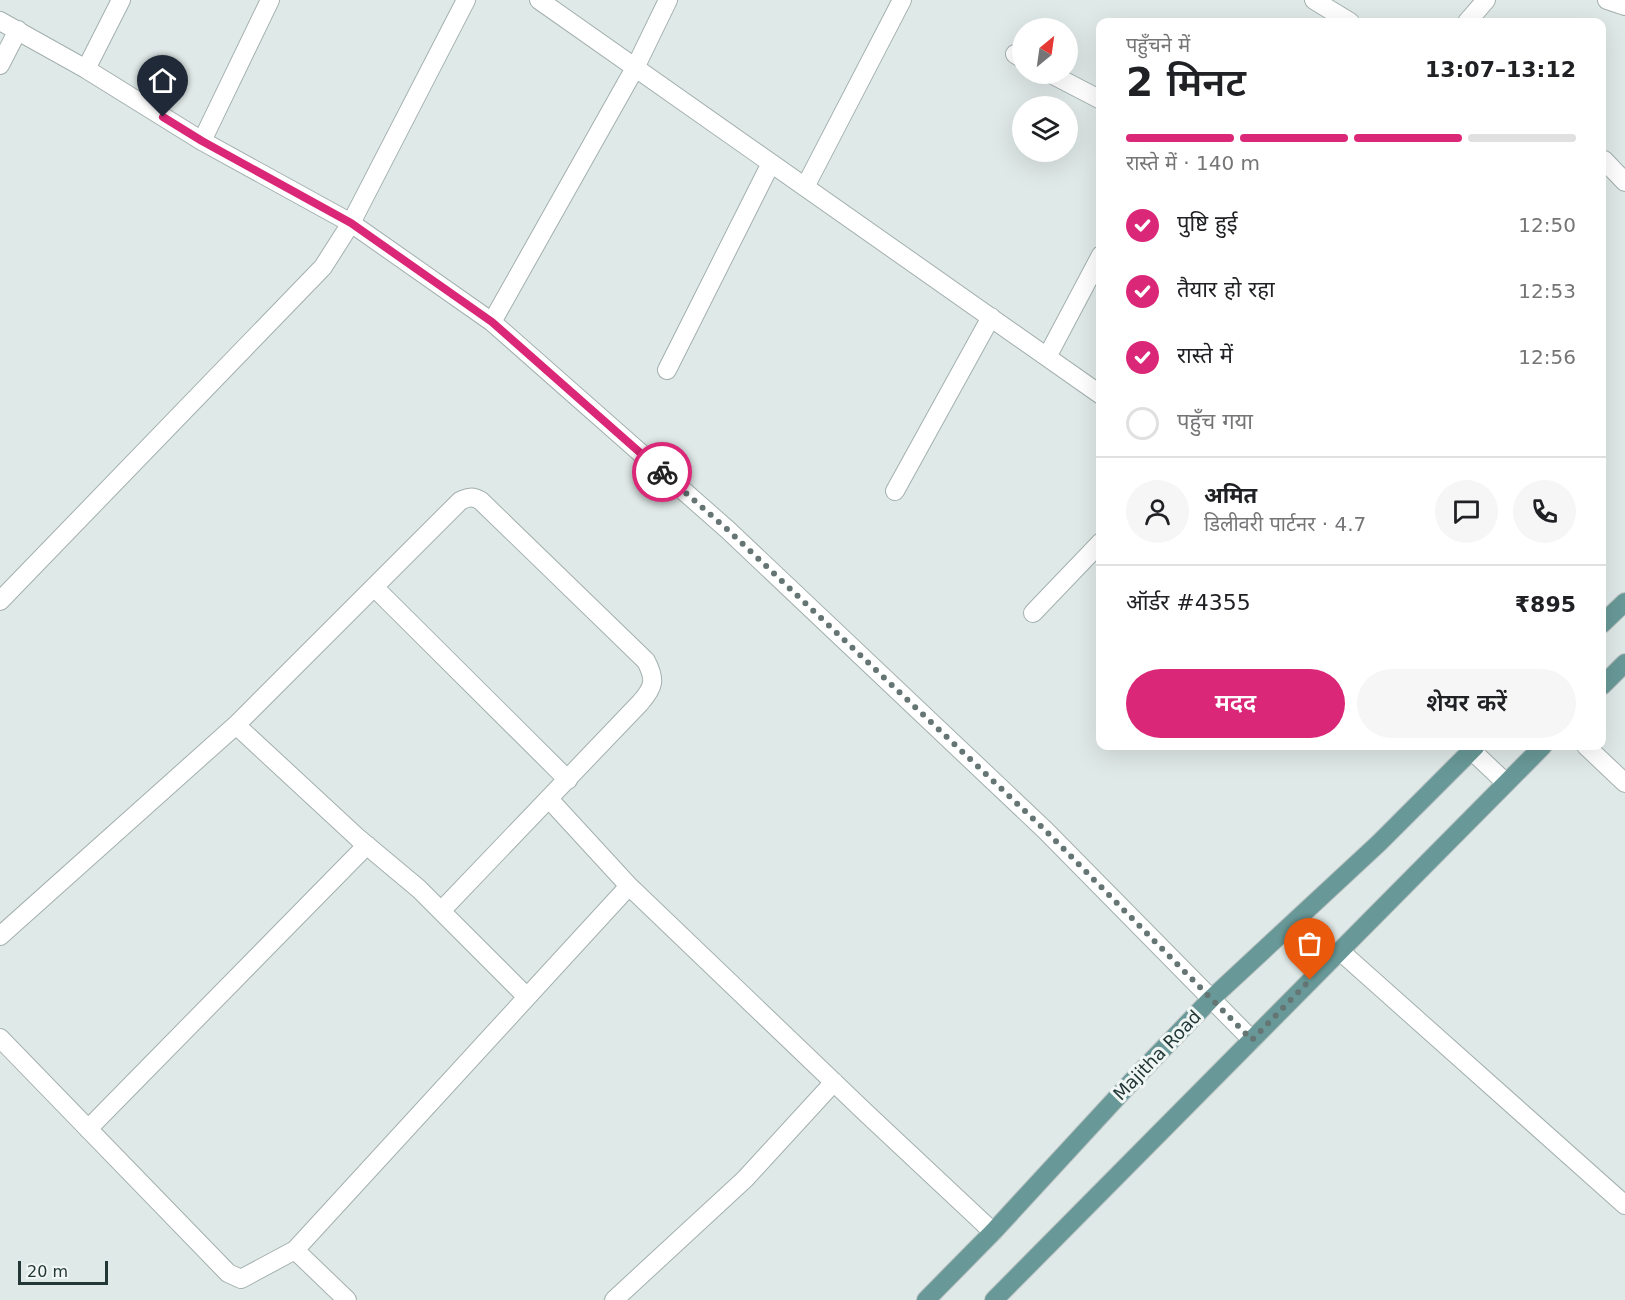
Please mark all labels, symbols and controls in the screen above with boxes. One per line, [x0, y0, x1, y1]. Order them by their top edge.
north arrow [1012, 18, 1078, 84]
map controls [1012, 18, 1078, 162]
text: पहुँचने में [1126, 33, 1190, 57]
pin [137, 55, 188, 117]
text: 13:07–13:12 [1425, 57, 1576, 82]
text: 2 मिनट [1126, 60, 1246, 105]
icon: home [146, 64, 179, 97]
button: layers [1012, 96, 1078, 162]
text: रास्ते में · 140 m [1126, 151, 1260, 175]
icon: check [1126, 209, 1159, 242]
text: पुष्टि हुई [1177, 211, 1238, 236]
text: 12:50 [1518, 213, 1576, 237]
icon: check [1126, 275, 1159, 308]
text: तैयार हो रहा [1177, 277, 1275, 302]
text: 12:53 [1518, 279, 1576, 303]
icon: check [1126, 341, 1159, 374]
text: रास्ते में [1177, 343, 1233, 368]
text: 12:56 [1518, 345, 1576, 369]
text: पहुँच गया [1177, 409, 1253, 434]
courier [632, 442, 692, 502]
icon: bike [646, 456, 679, 489]
button: person [1126, 480, 1189, 543]
button: chat [1435, 480, 1498, 543]
button: phone [1513, 480, 1576, 543]
text: अमित [1204, 483, 1257, 508]
text: डिलीवरी पार्टनर · 4.7 [1204, 512, 1366, 536]
text: ऑर्डर #4355 [1126, 590, 1251, 615]
text: ₹895 [1515, 592, 1576, 617]
button: मदद [1126, 669, 1345, 738]
button: शेयर करें [1357, 669, 1576, 738]
pin [1284, 918, 1335, 980]
icon: bag [1293, 927, 1326, 960]
street label: Majitha Road [1109, 1006, 1205, 1104]
scale bar [18, 1258, 108, 1286]
text: 20 m [27, 1262, 68, 1281]

